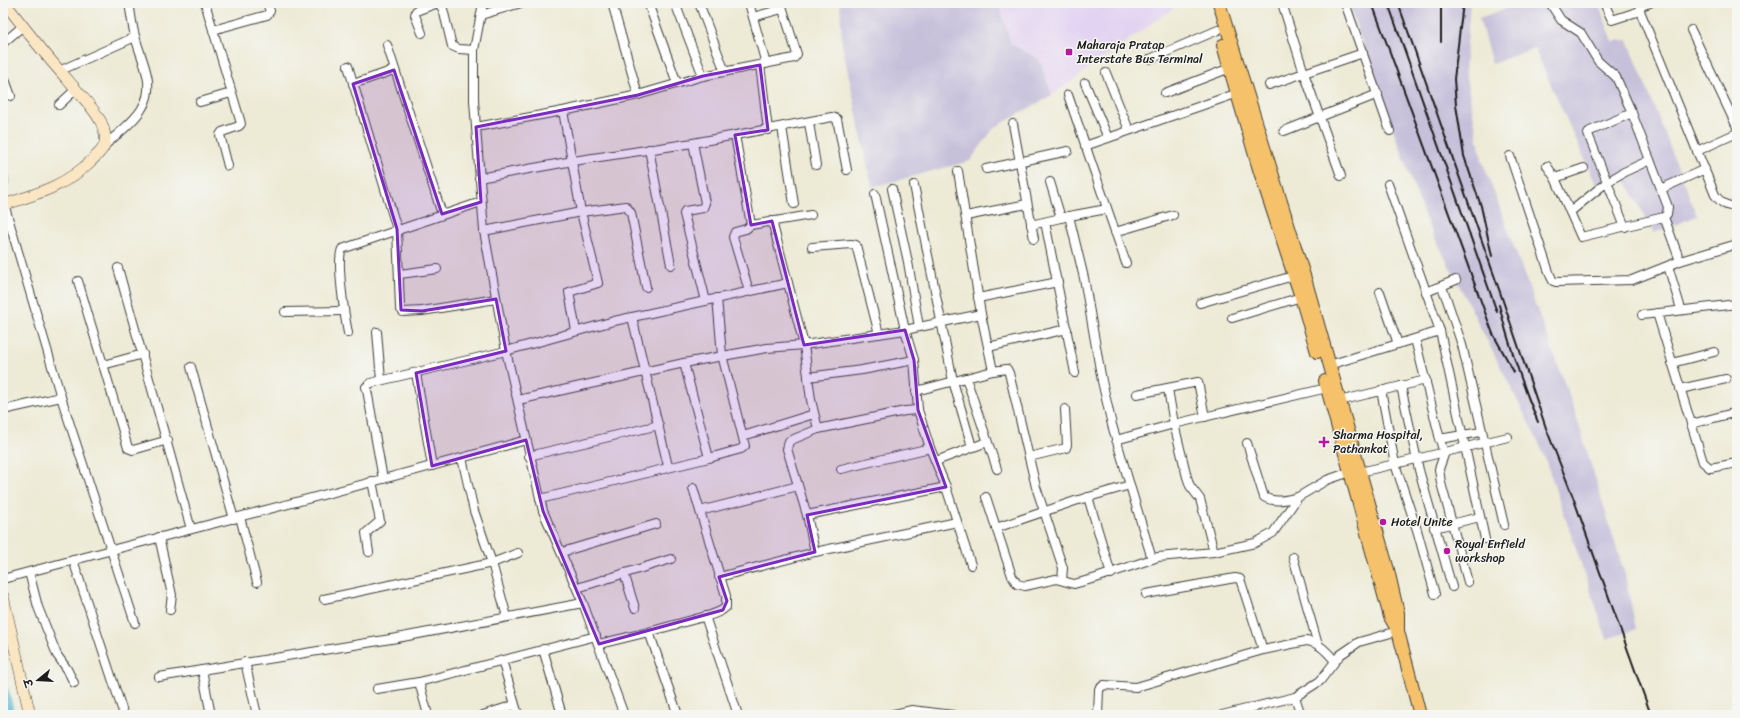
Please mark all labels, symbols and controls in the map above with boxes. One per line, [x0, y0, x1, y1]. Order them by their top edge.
place label: Maharaja Pratap Interstate Bus Terminal [1076, 34, 1203, 70]
marker: Maharaja Pratap Interstate Bus Terminal [1064, 47, 1074, 57]
place label: Sharma Hospital, Pathankot [1333, 424, 1423, 460]
marker: Sharma Hospital, Pathankot [1318, 436, 1330, 448]
place label: Hotel Unite [1391, 511, 1453, 533]
marker: Hotel Unite [1378, 517, 1388, 527]
place label: Royal Enfield workshop [1455, 533, 1525, 569]
marker: Royal Enfield workshop [1442, 546, 1452, 556]
north arrow [18, 660, 58, 700]
text: उ [18, 675, 39, 690]

